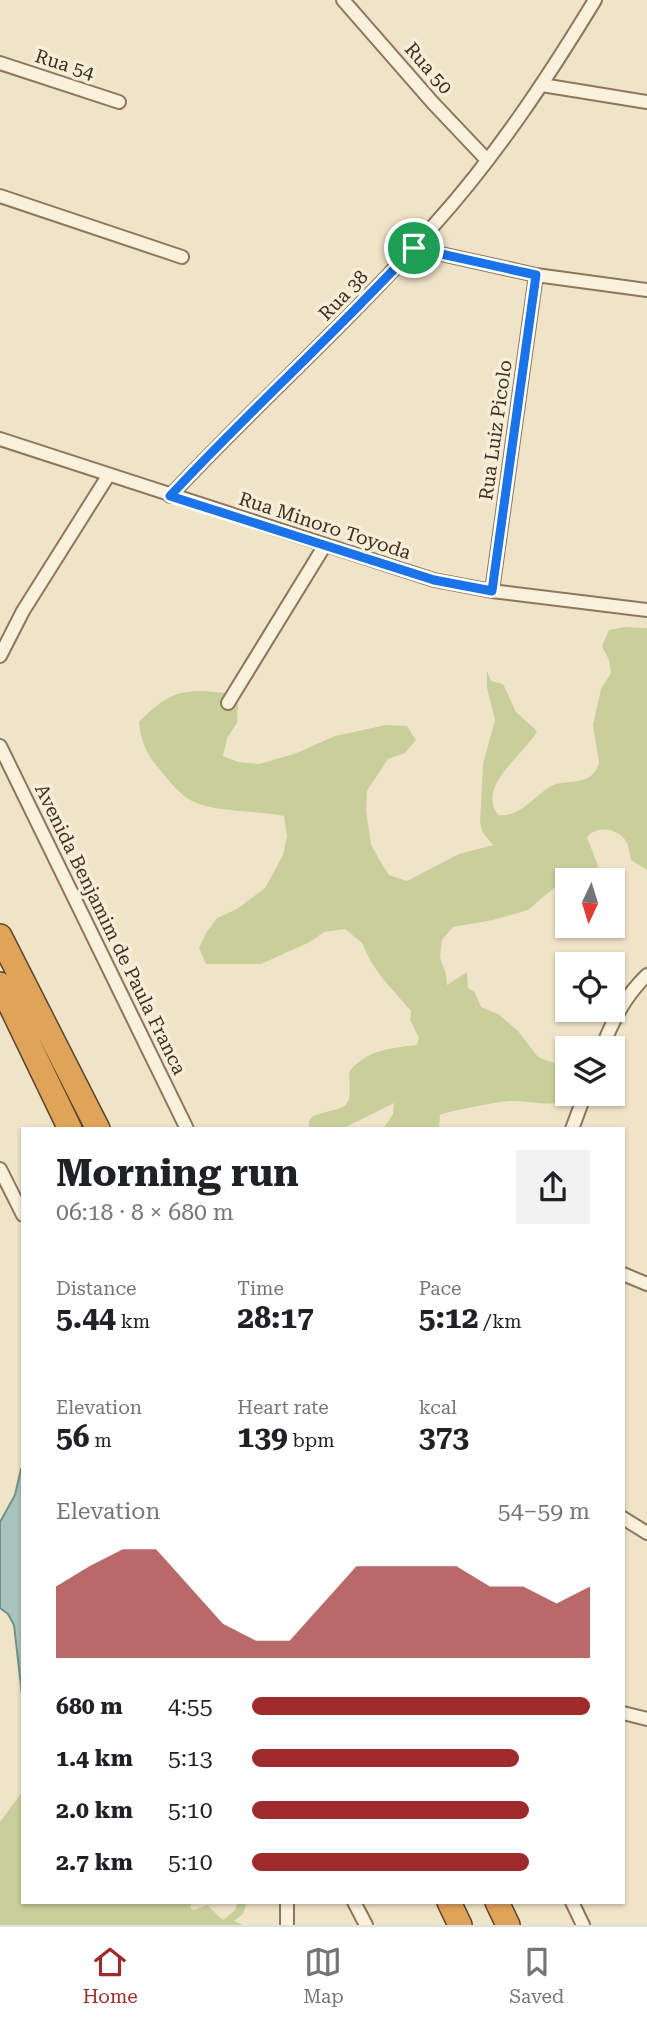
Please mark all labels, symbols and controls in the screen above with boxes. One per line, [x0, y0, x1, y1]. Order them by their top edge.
street label: Rua 50 [400, 38, 457, 99]
street label: Rua 54 [32, 44, 98, 85]
pin [384, 218, 444, 278]
icon: arrive [395, 229, 433, 267]
street label: Rua 38 [314, 265, 373, 325]
street label: Rua Luiz Picolo [474, 358, 517, 502]
street label: Rua Minoro Toyoda [236, 487, 415, 564]
street label: Avenida Benjamim de Paula Franca [30, 780, 191, 1079]
north arrow [555, 868, 625, 938]
map controls [555, 868, 625, 1106]
button: locate [555, 952, 625, 1022]
button: layers [555, 1036, 625, 1106]
button: share [516, 1150, 590, 1224]
text: Morning run [56, 1151, 299, 1195]
text: 06:18 · 8 × 680 m [56, 1199, 234, 1226]
text: Distance [56, 1277, 136, 1300]
text: Time [237, 1277, 284, 1300]
text: Pace [419, 1277, 462, 1300]
text: 5.44 [56, 1300, 116, 1335]
text: 28:17 [237, 1300, 314, 1335]
text: 5:12 [419, 1300, 478, 1335]
text: km [116, 1310, 150, 1333]
text: /km [478, 1310, 522, 1333]
text: Elevation [56, 1396, 142, 1419]
text: Heart rate [237, 1396, 329, 1419]
text: kcal [419, 1396, 457, 1419]
text: 56 [56, 1419, 90, 1454]
text: 139 [237, 1419, 288, 1454]
text: 373 [419, 1419, 469, 1454]
text: m [90, 1429, 112, 1452]
text: bpm [288, 1429, 335, 1452]
text: Elevation [56, 1498, 160, 1525]
text: 54–59 m [498, 1498, 590, 1525]
text: 680 m [56, 1693, 123, 1720]
text: 4:55 [168, 1693, 213, 1720]
text: 1.4 km [56, 1745, 133, 1772]
text: 5:13 [168, 1745, 213, 1772]
text: 2.0 km [56, 1797, 133, 1824]
text: 5:10 [168, 1797, 213, 1824]
text: 2.7 km [56, 1849, 133, 1876]
text: 5:10 [168, 1849, 213, 1876]
tab: Home [83, 1943, 138, 2008]
tab: Map [303, 1943, 344, 2008]
tab: Saved [509, 1943, 564, 2008]

